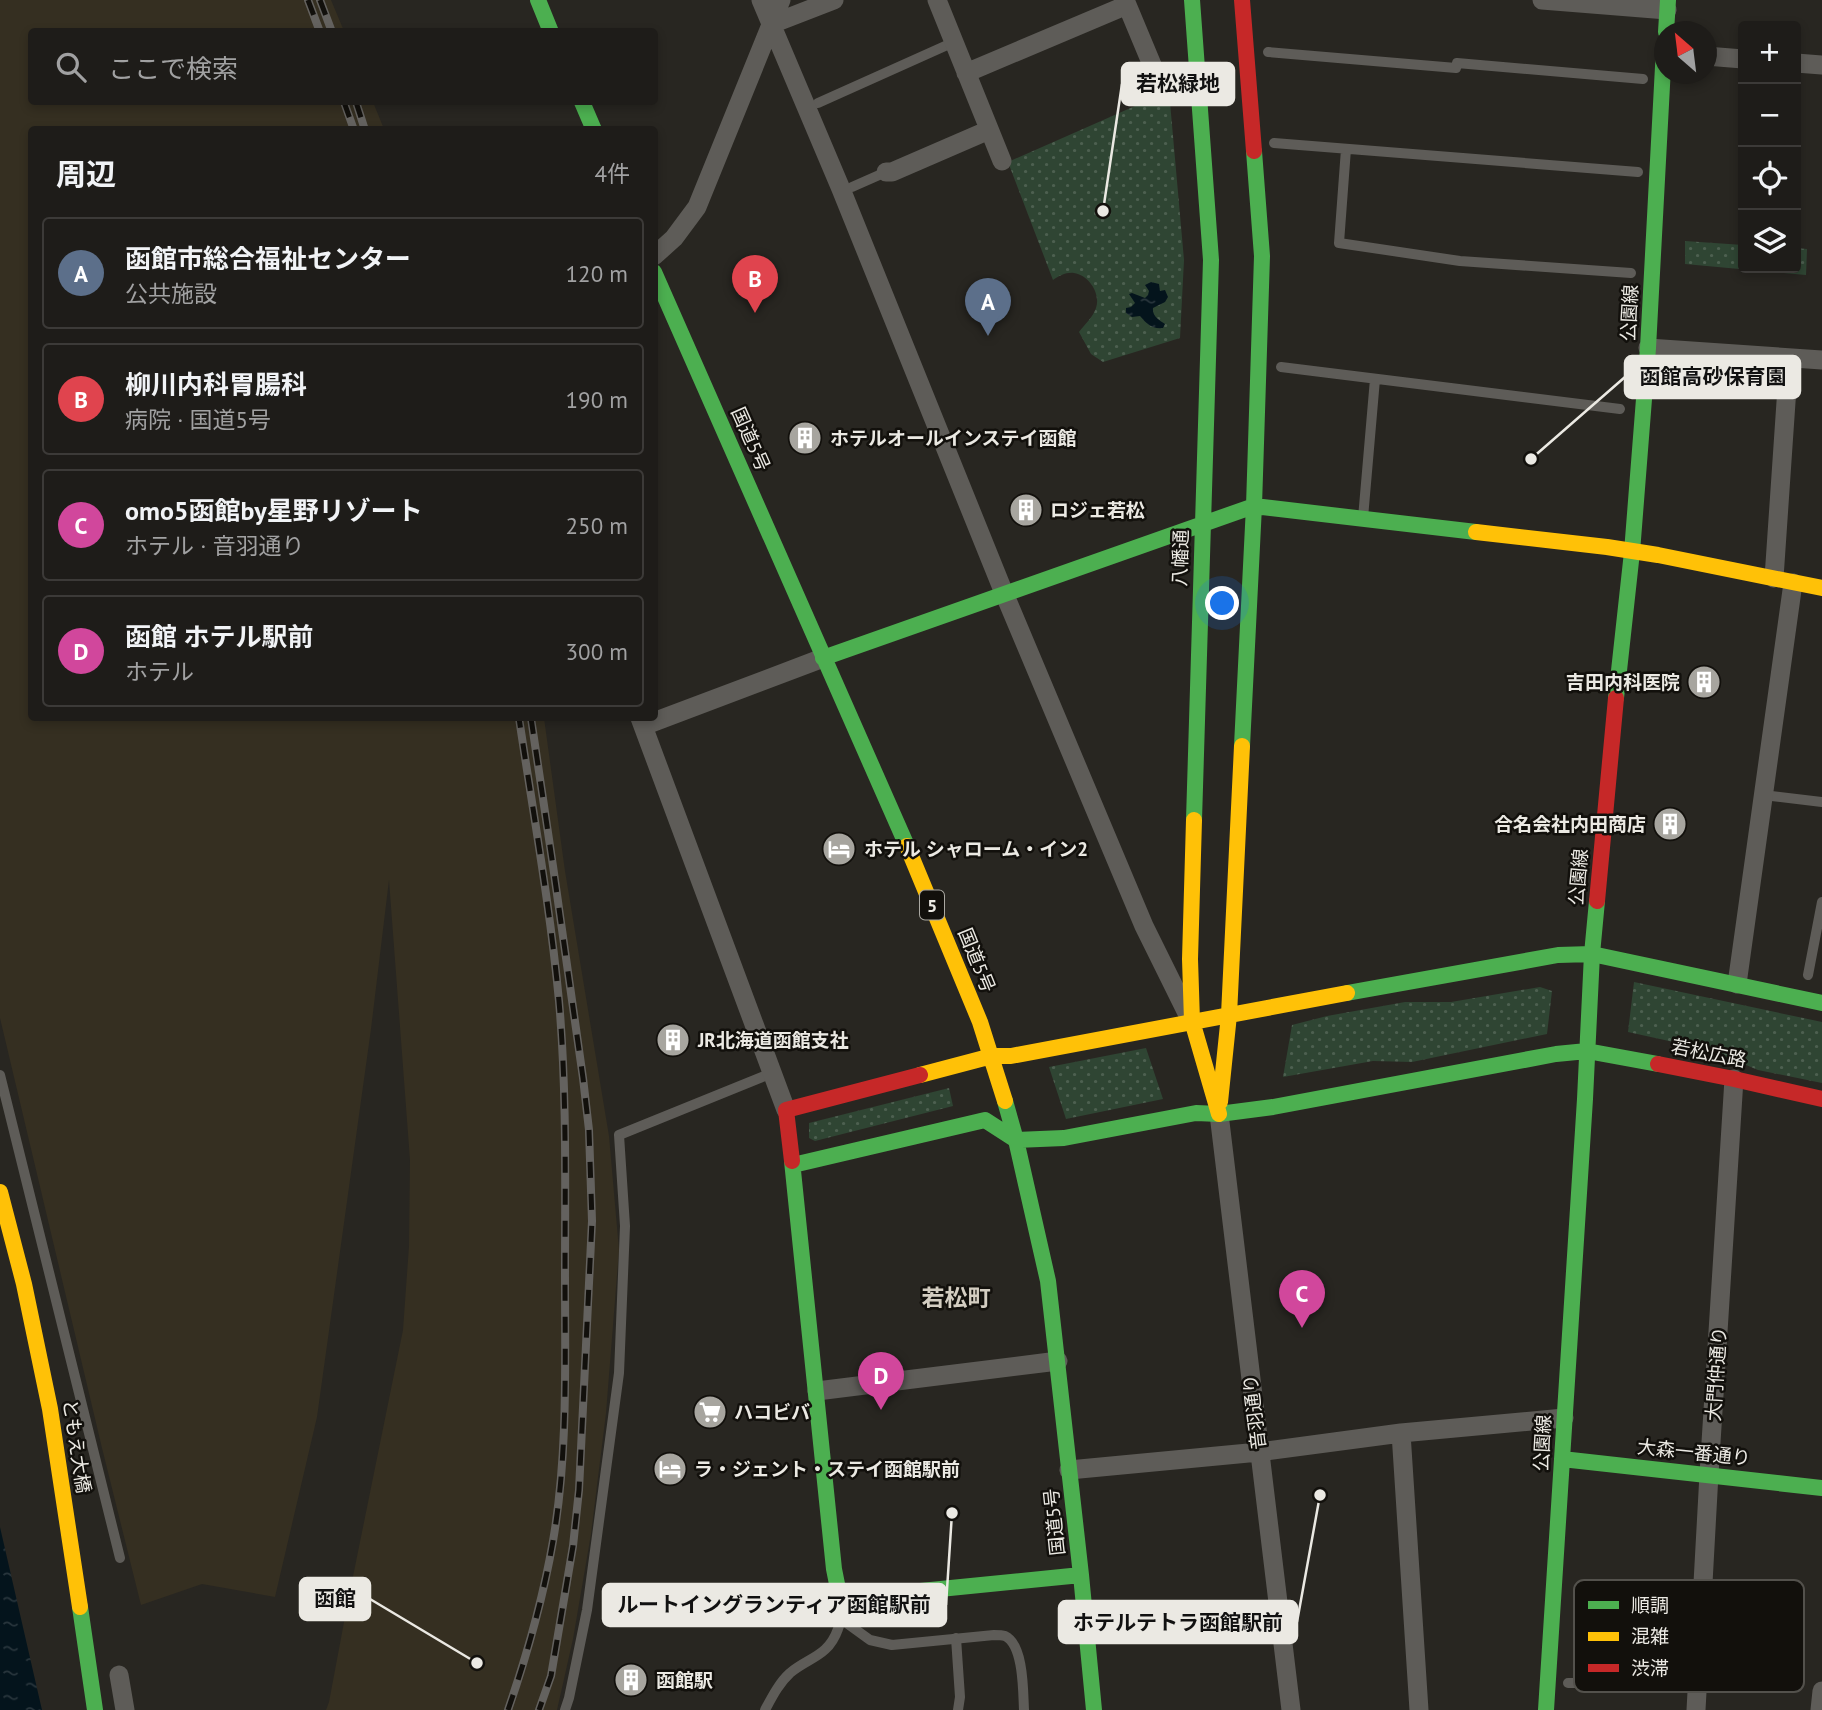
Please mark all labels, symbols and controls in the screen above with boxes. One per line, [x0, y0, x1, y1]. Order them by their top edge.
north arrow [1654, 21, 1717, 84]
map controls [1738, 21, 1801, 273]
button: + [1738, 21, 1801, 84]
search box [28, 28, 658, 105]
icon: search [52, 48, 90, 86]
text: ここで検索 [108, 52, 238, 85]
callout: 若松緑地 [1122, 63, 1234, 105]
text: 若松緑地 [1136, 70, 1220, 97]
button: − [1738, 84, 1801, 147]
button: locate [1738, 147, 1801, 210]
text: 周辺 [56, 154, 116, 193]
text: 4件 [594, 159, 630, 188]
button: layers [1738, 210, 1801, 273]
text: 函館市総合福祉センター [125, 242, 411, 275]
pin: B [732, 255, 778, 313]
text: A [74, 259, 88, 288]
text: 120 m [566, 259, 628, 288]
pin: A [965, 278, 1011, 336]
text: 公共施設 [125, 279, 217, 308]
street label: 公園線 [1616, 284, 1642, 342]
callout: 函館高砂保育園 [1625, 356, 1800, 398]
text: 函館高砂保育園 [1640, 363, 1787, 390]
text: 柳川内科胃腸科 [125, 368, 307, 401]
text: B [74, 385, 88, 414]
text: 190 m [566, 385, 628, 414]
street label: 国道5号 [726, 403, 776, 475]
text: 病院 · 国道5号 [125, 405, 271, 434]
building icon: ホテルオールインステイ函館 [786, 419, 824, 457]
place label: ホテルオールインステイ函館 [830, 426, 1077, 450]
building icon: ロジェ若松 [1007, 491, 1045, 529]
text: omo5函館by星野リゾート [125, 494, 423, 527]
place label: ロジェ若松 [1050, 498, 1145, 522]
text: C [75, 511, 87, 540]
text: 250 m [566, 511, 628, 540]
street label: 八幡通 [1167, 529, 1193, 587]
text: ホテル · 音羽通り [125, 531, 304, 560]
your location [1205, 586, 1239, 620]
text: 函館 ホテル駅前 [125, 620, 314, 653]
text: D [74, 637, 88, 666]
text: 300 m [566, 637, 628, 666]
text: ホテル [125, 657, 194, 686]
building icon: 吉田内科医院 [1685, 663, 1723, 701]
place label: 吉田内科医院 [1566, 670, 1680, 694]
building icon: 合名会社内田商店 [1651, 805, 1689, 843]
place label: 合名会社内田商店 [1494, 812, 1646, 836]
hotel icon: ホテル シャローム・イン2 [820, 830, 858, 868]
place label: ホテル シャローム・イン2 [864, 837, 1088, 861]
street label: 公園線 [1564, 848, 1592, 906]
road number: 5 [920, 890, 944, 920]
street label: 国道5号 [953, 924, 1001, 996]
building icon: JR北海道函館支社 [654, 1021, 692, 1059]
place label: JR北海道函館支社 [697, 1028, 849, 1052]
street label: 若松広路 [1669, 1034, 1749, 1072]
pin: C [1279, 1270, 1325, 1328]
district label: 若松町 [922, 1283, 991, 1312]
street label: 大門仲通り [1701, 1326, 1731, 1422]
pin: D [858, 1352, 904, 1410]
street label: 音羽通り [1237, 1373, 1271, 1451]
supermarket icon: ハコビバ [691, 1393, 729, 1431]
street label: ともえ大橋 [58, 1397, 96, 1495]
place label: ハコビバ [734, 1400, 810, 1424]
street label: 公園線 [1529, 1414, 1555, 1472]
street label: 大森一番通り [1636, 1434, 1752, 1470]
hotel icon: ラ・ジェント・ステイ函館駅前 [651, 1450, 689, 1488]
place label: ラ・ジェント・ステイ函館駅前 [694, 1457, 960, 1481]
street label: 国道5号 [1039, 1487, 1069, 1557]
callout: 函館 [300, 1578, 370, 1620]
legend [1574, 1580, 1804, 1692]
callout: ルートイングランティア函館駅前 [603, 1584, 946, 1626]
text: 函館 [314, 1585, 356, 1612]
text: ルートイングランティア函館駅前 [617, 1591, 931, 1618]
text: 順調 [1631, 1593, 1669, 1617]
callout: ホテルテトラ函館駅前 [1059, 1601, 1297, 1643]
text: ホテルテトラ函館駅前 [1073, 1609, 1283, 1636]
text: 混雑 [1631, 1624, 1669, 1648]
text: 渋滞 [1631, 1656, 1669, 1680]
building icon: 函館駅 [612, 1661, 650, 1699]
place label: 函館駅 [656, 1668, 713, 1692]

